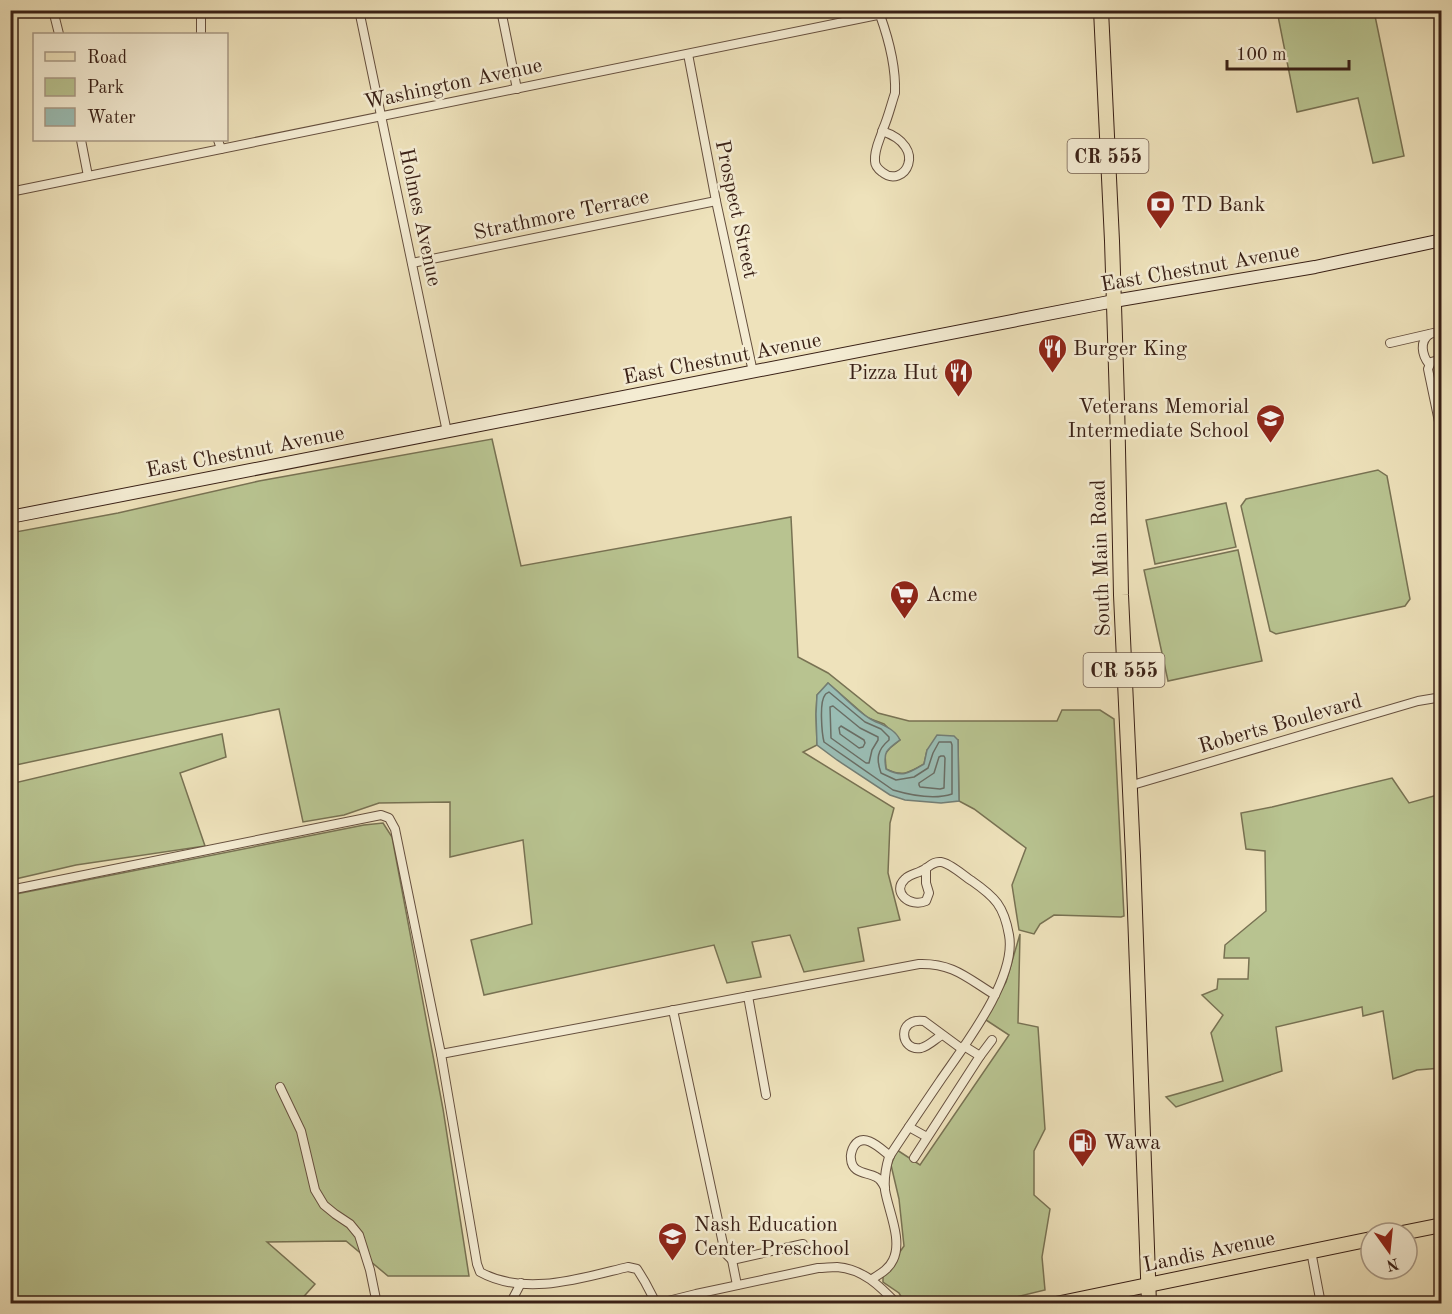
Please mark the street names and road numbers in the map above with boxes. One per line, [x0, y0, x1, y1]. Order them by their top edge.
street label: Washington Avenue [362, 55, 544, 114]
street label: Prospect Street [711, 138, 760, 280]
road number: CR 555 [1068, 139, 1148, 173]
street label: Holmes Avenue [395, 146, 444, 288]
street label: Strathmore Terrace [472, 187, 651, 244]
street label: East Chestnut Avenue [1099, 241, 1301, 296]
street label: East Chestnut Avenue [621, 330, 823, 389]
street label: East Chestnut Avenue [144, 423, 346, 482]
street label: South Main Road [1088, 479, 1115, 637]
road number: CR 555 [1084, 653, 1164, 687]
street label: Roberts Boulevard [1196, 691, 1364, 758]
street label: Landis Avenue [1142, 1228, 1277, 1277]

